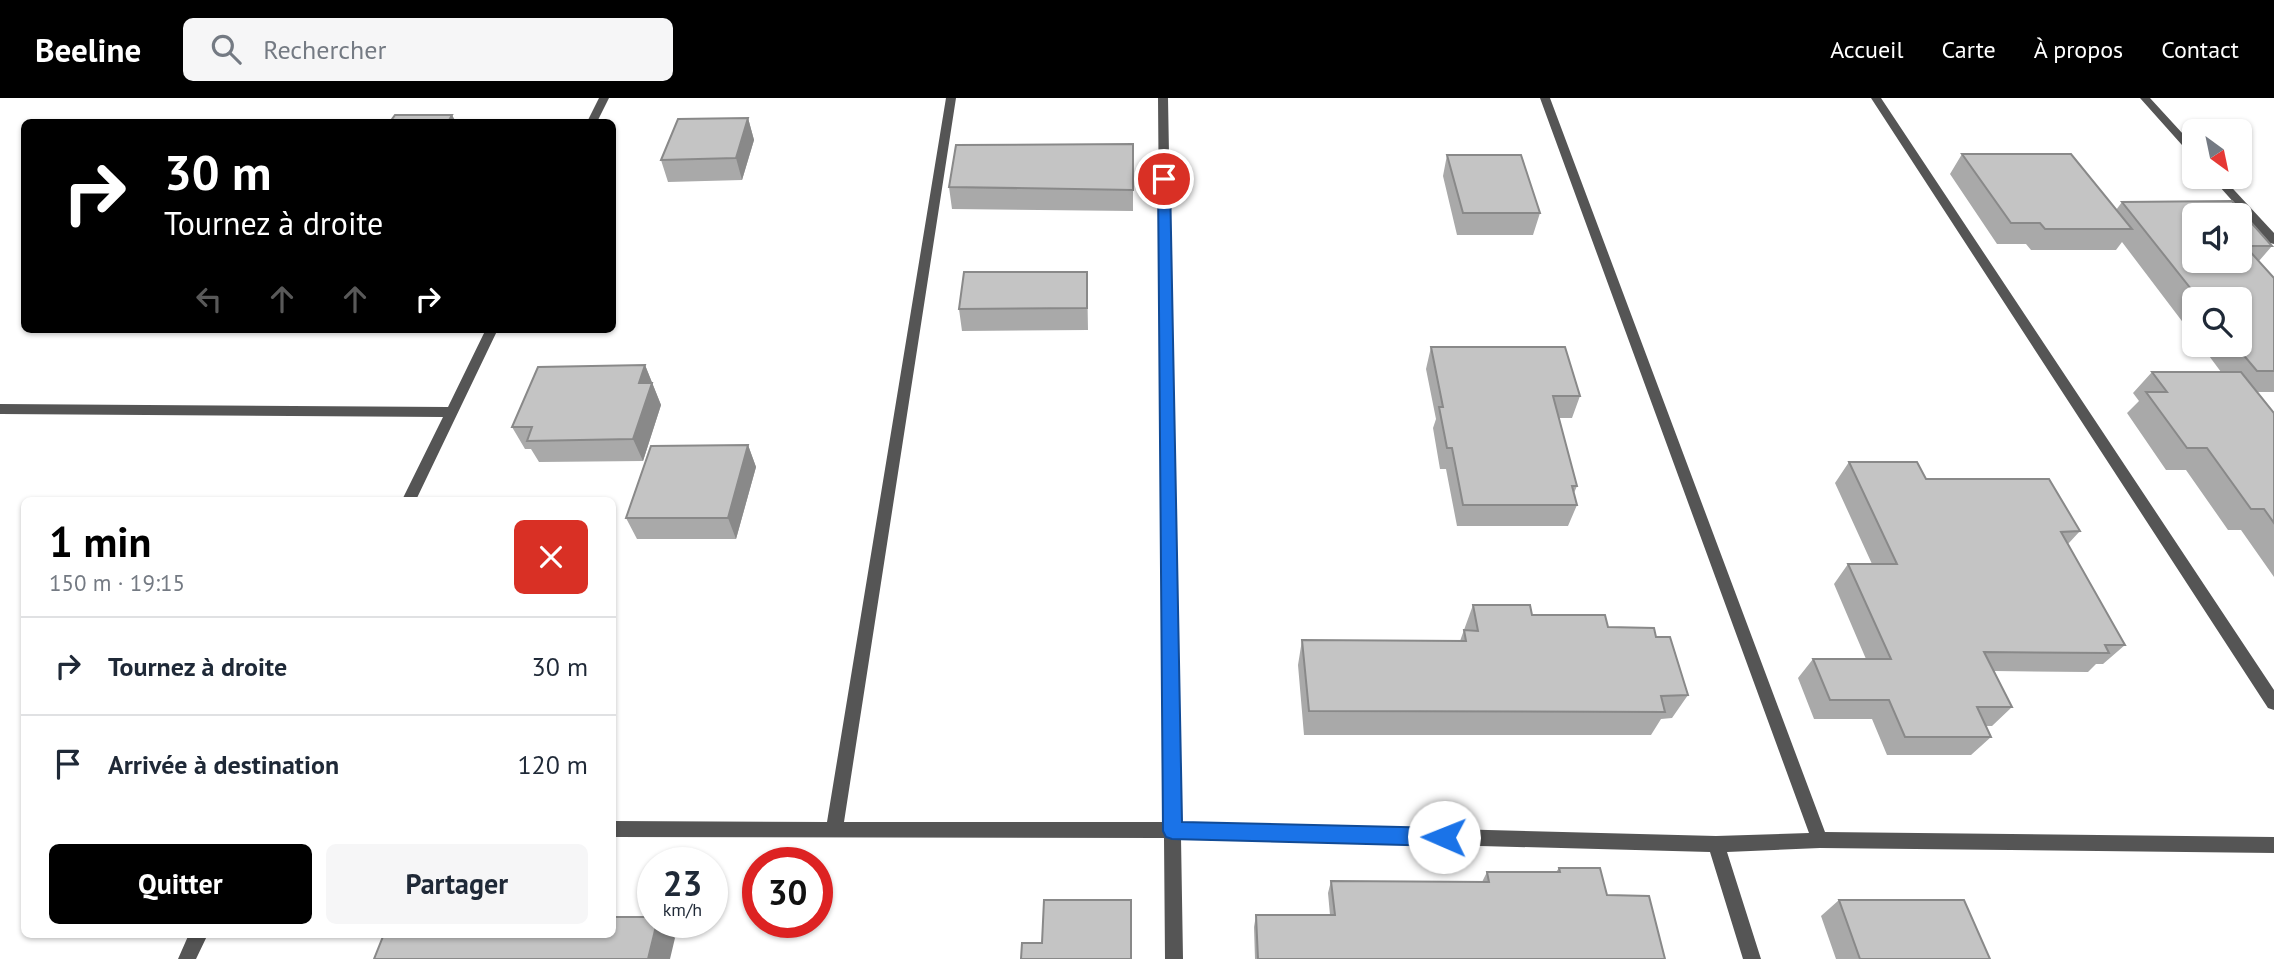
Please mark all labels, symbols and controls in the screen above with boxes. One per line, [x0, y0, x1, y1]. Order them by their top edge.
search box [183, 18, 673, 81]
text: Beeline [35, 28, 141, 71]
icon: search [207, 30, 245, 68]
text: Rechercher [263, 33, 386, 66]
text: Accueil [1830, 34, 1904, 65]
text: Carte [1942, 34, 1996, 65]
text: À propos [2034, 34, 2123, 65]
text: Contact [2161, 34, 2239, 65]
north arrow [2182, 119, 2252, 189]
map controls [2182, 119, 2252, 357]
text: 30 m [164, 140, 271, 204]
icon: right [49, 147, 140, 238]
pin [1134, 149, 1194, 209]
icon: arrive [1145, 160, 1183, 198]
text: Tournez à droite [164, 202, 383, 244]
button: sound [2182, 203, 2252, 273]
icon: left [190, 280, 228, 318]
icon: ahead [263, 280, 301, 318]
icon: ahead [336, 280, 374, 318]
icon: right [409, 280, 447, 318]
button: search [2182, 287, 2252, 357]
text: 1 min [49, 514, 151, 569]
button: close [514, 520, 588, 594]
text: 150 m · 19:15 [49, 568, 185, 597]
icon: right [49, 647, 87, 685]
text: Tournez à droite [108, 650, 287, 683]
text: 30 m [532, 650, 588, 683]
icon: arrive [49, 745, 87, 783]
text: Arrivée à destination [108, 748, 339, 781]
text: 120 m [517, 748, 588, 781]
position arrow [1407, 800, 1481, 874]
button: Quitter [49, 844, 312, 924]
button: Partager [326, 844, 588, 924]
speed limit sign: 30 [742, 847, 833, 938]
text: 23 [663, 860, 702, 906]
text: km/h [663, 898, 702, 921]

